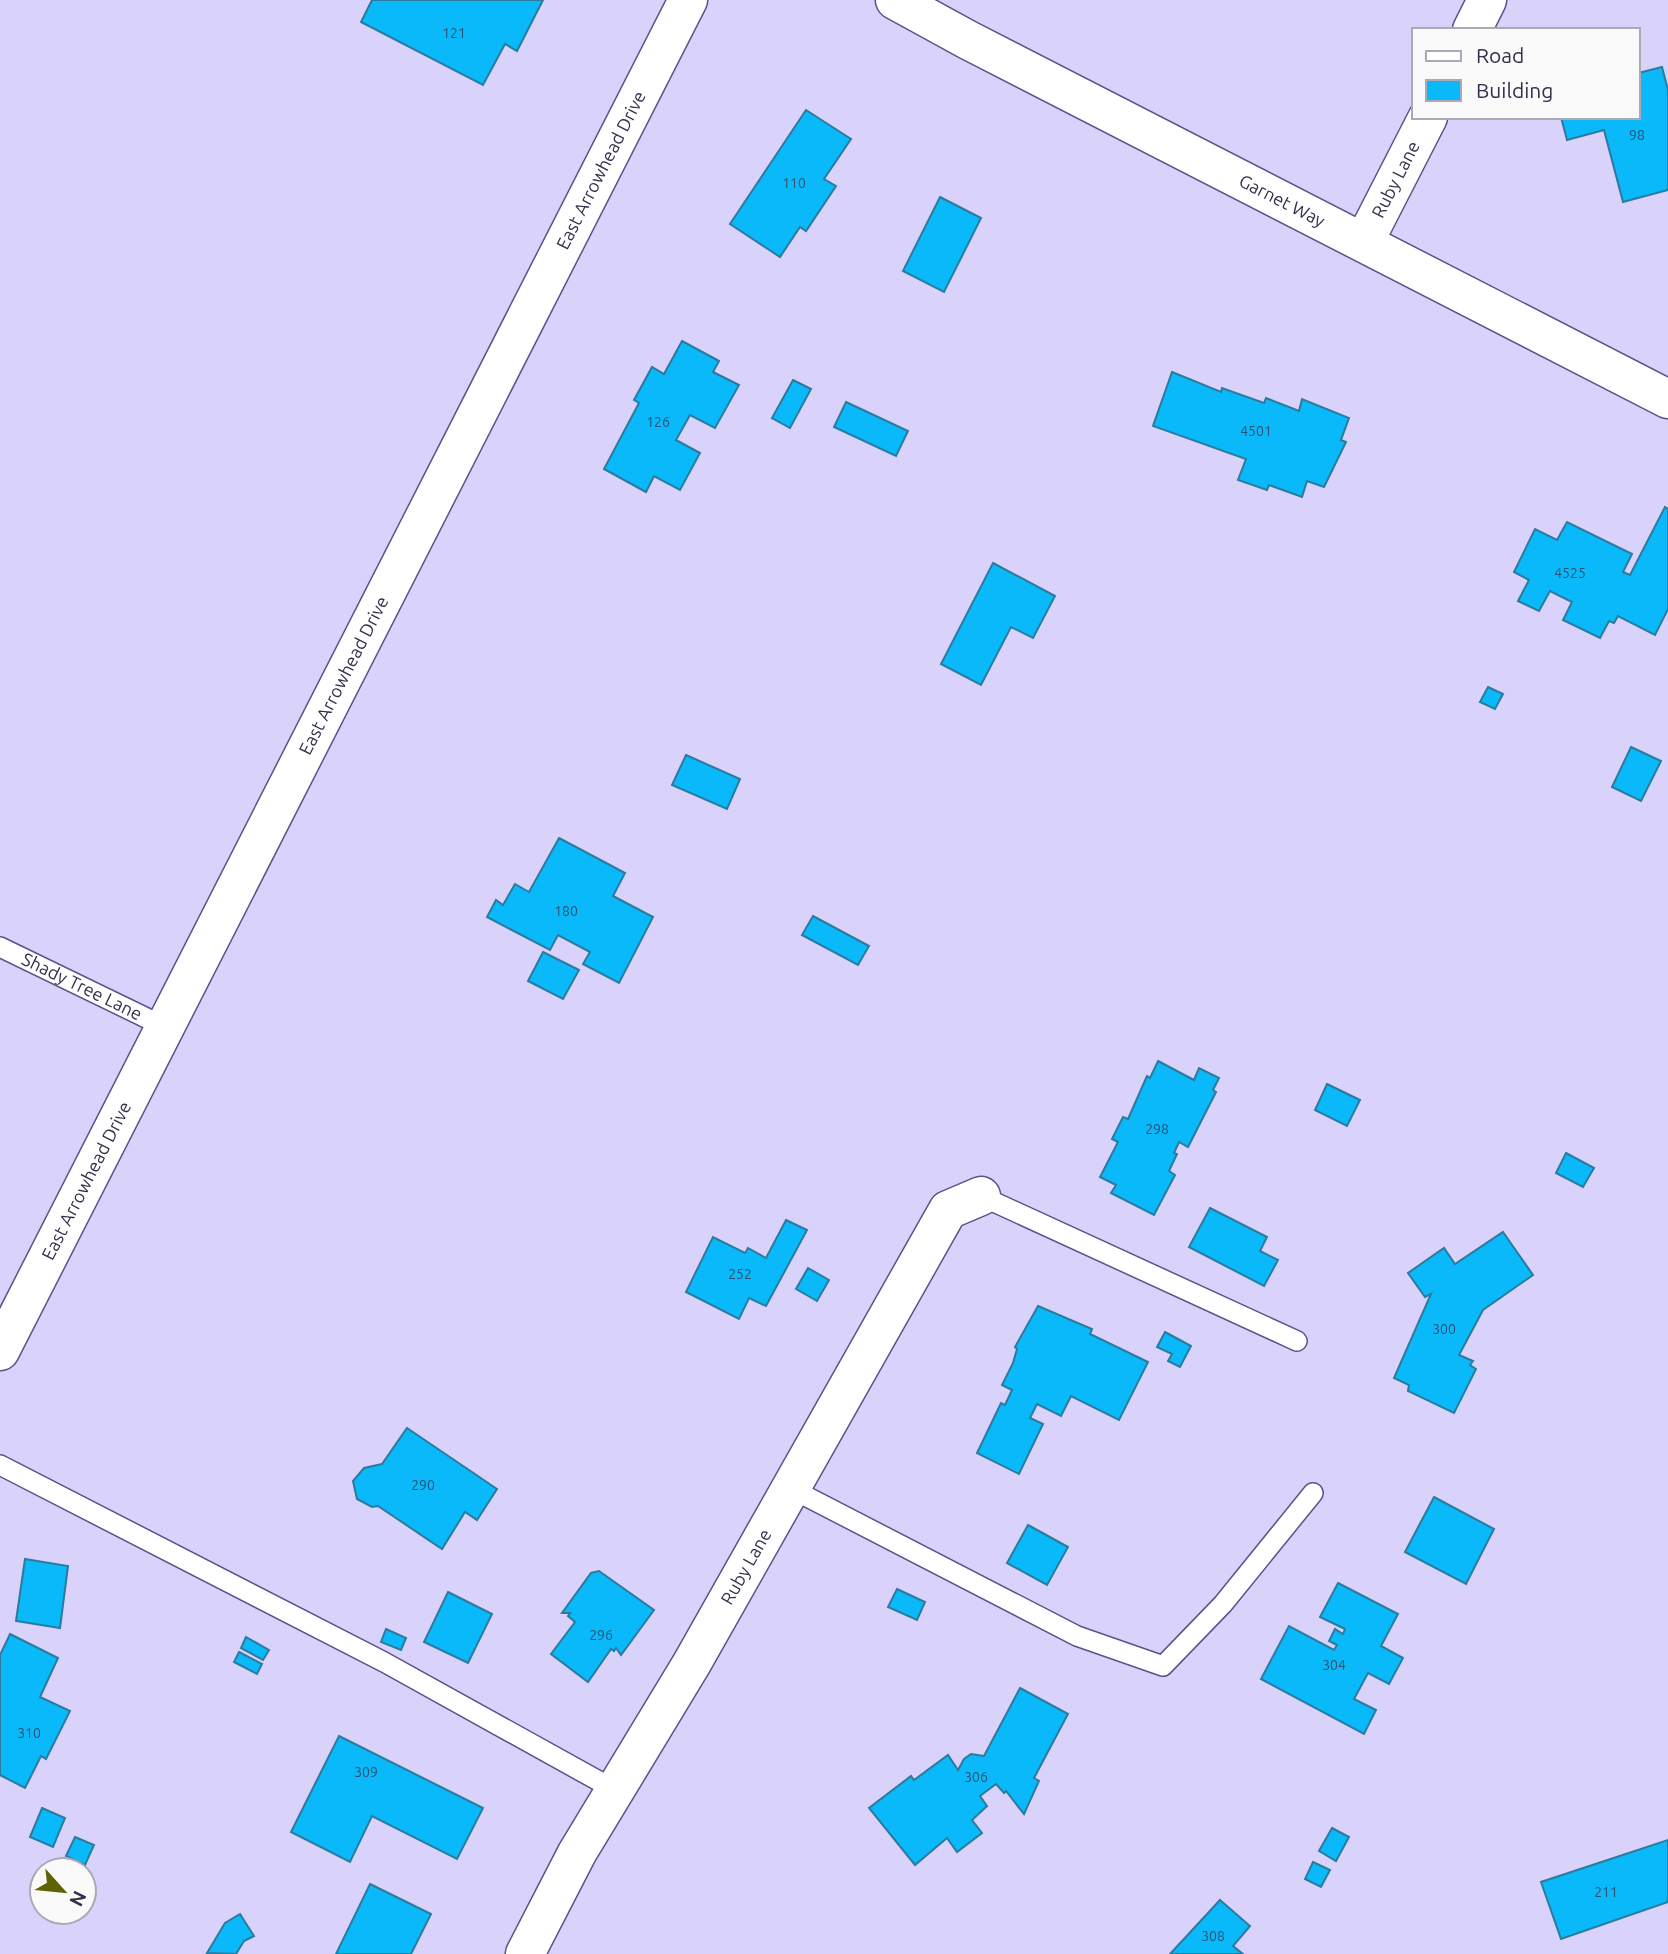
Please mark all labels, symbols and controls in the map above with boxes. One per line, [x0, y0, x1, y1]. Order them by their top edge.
house number: 121 [442, 25, 466, 41]
legend [1412, 28, 1640, 119]
text: Road [1476, 43, 1524, 67]
text: Building [1476, 78, 1553, 102]
street label: East Arrowhead Drive [552, 87, 649, 252]
house number: 98 [1629, 127, 1645, 143]
street label: Ruby Lane [1367, 138, 1423, 221]
street label: Garnet Way [1236, 170, 1329, 231]
house number: 110 [782, 175, 806, 191]
house number: 126 [646, 414, 670, 430]
house number: 4501 [1240, 423, 1272, 439]
house number: 4525 [1554, 565, 1586, 581]
street label: East Arrowhead Drive [294, 593, 392, 758]
house number: 180 [554, 903, 578, 919]
street label: Shady Tree Lane [19, 948, 146, 1023]
street label: East Arrowhead Drive [37, 1098, 134, 1263]
house number: 298 [1145, 1121, 1169, 1137]
house number: 252 [728, 1266, 752, 1282]
house number: 300 [1432, 1321, 1456, 1337]
house number: 290 [411, 1477, 435, 1493]
street label: Ruby Lane [716, 1525, 775, 1608]
house number: 296 [589, 1627, 613, 1643]
house number: 304 [1322, 1657, 1346, 1673]
house number: 310 [17, 1725, 41, 1741]
house number: 309 [354, 1764, 378, 1780]
house number: 306 [964, 1769, 988, 1785]
north arrow [28, 1856, 98, 1926]
house number: 211 [1594, 1884, 1618, 1900]
text: N [65, 1887, 91, 1910]
house number: 308 [1201, 1928, 1225, 1944]

